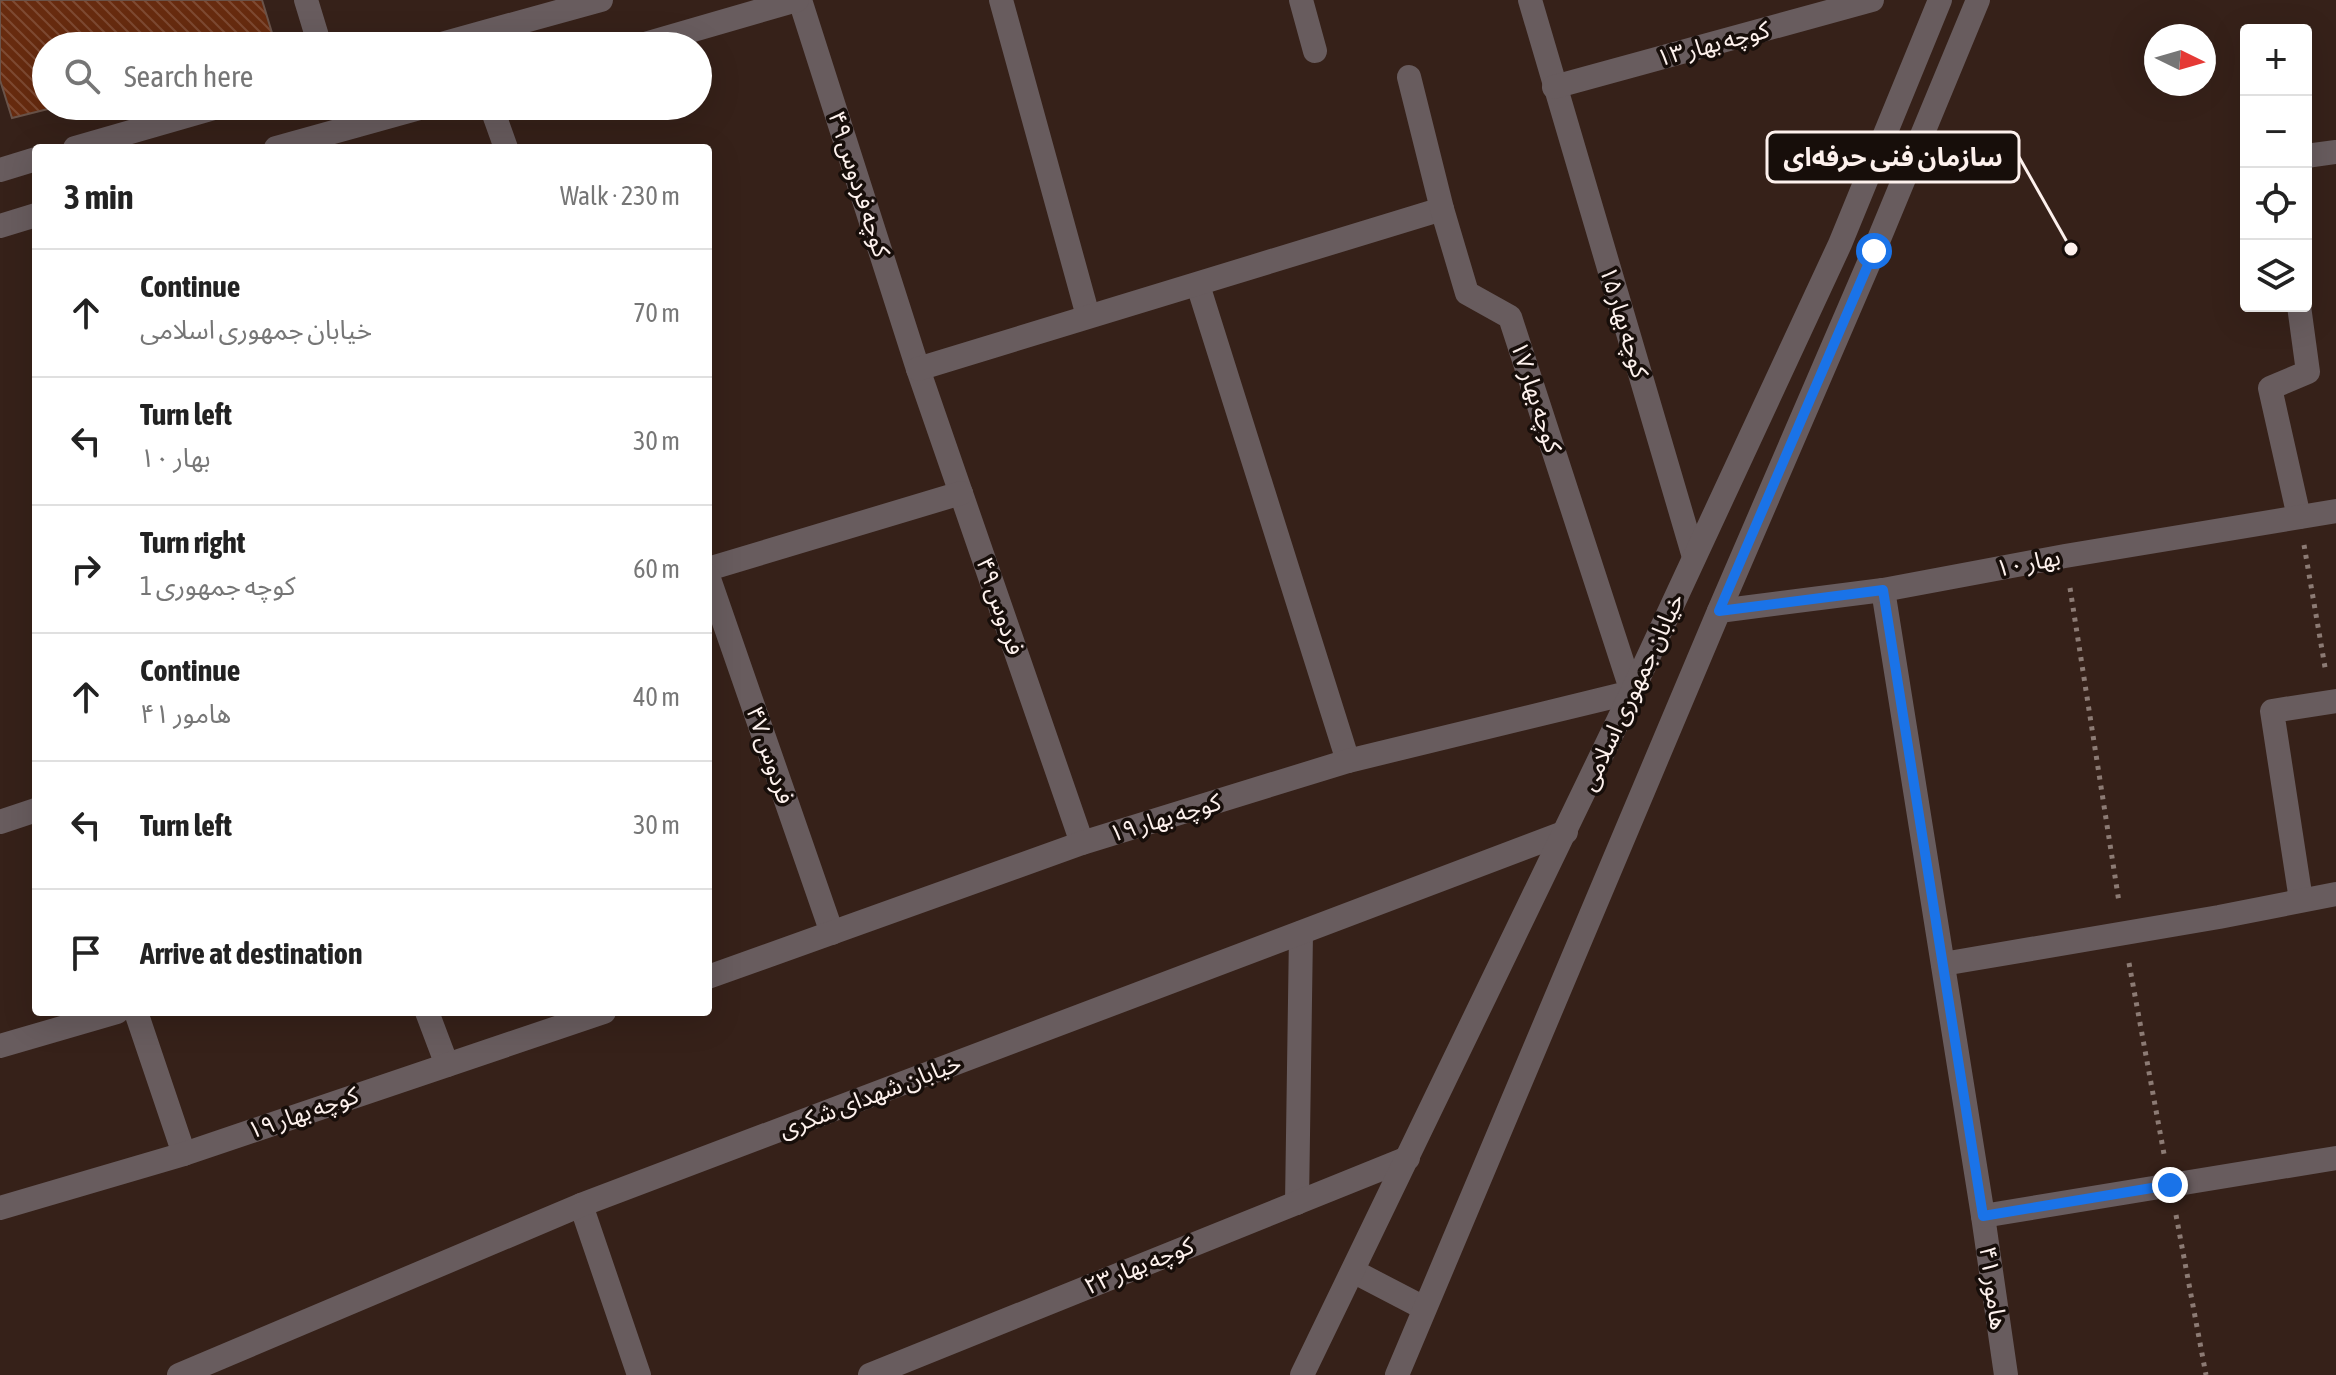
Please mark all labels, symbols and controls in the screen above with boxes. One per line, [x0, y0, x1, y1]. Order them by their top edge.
street label: کوچه بهار ۱۳ [1654, 15, 1774, 74]
north arrow [2144, 24, 2216, 96]
map controls [2240, 24, 2312, 312]
button: + [2240, 24, 2312, 96]
search box [32, 32, 712, 120]
icon: search [60, 54, 104, 98]
text: Search here [124, 59, 253, 93]
button: − [2240, 96, 2312, 168]
street label: کوچه فردوس ۴۹ [821, 108, 896, 262]
callout: سازمان فنی حرفه‌ای [1767, 132, 2019, 182]
text: سازمان فنی حرفه‌ای [1783, 142, 2003, 172]
button: locate [2240, 168, 2312, 240]
text: 3 min [64, 177, 133, 216]
text: Walk · 230 m [560, 181, 680, 211]
route start [1856, 233, 1892, 269]
button: layers [2240, 240, 2312, 312]
street label: کوچه بهار ۱۵ [1593, 263, 1655, 383]
text: Continue [140, 269, 240, 303]
icon: ahead [64, 291, 108, 335]
text: 70 m [633, 298, 680, 328]
text: خیابان جمهوری اسلامی [140, 315, 372, 345]
street label: کوچه بهار ۱۷ [1504, 338, 1567, 458]
text: Turn left [140, 397, 232, 431]
icon: left [64, 419, 108, 463]
text: 30 m [633, 426, 680, 456]
text: بهار ۱۰ [140, 443, 211, 473]
text: Turn right [140, 525, 246, 559]
street label: بهار ۱۰ [1993, 543, 2063, 583]
icon: right [64, 547, 108, 591]
street label: فردوس ۴۹ [970, 553, 1030, 659]
text: 60 m [633, 554, 680, 584]
text: کوچه جمهوری 1 [140, 571, 295, 601]
street label: خیابان جمهوری اسلامی [1574, 589, 1690, 795]
text: Continue [140, 653, 240, 687]
icon: ahead [64, 675, 108, 719]
text: 40 m [633, 682, 680, 712]
text: هامور ۴۱ [140, 699, 231, 729]
street label: فردوس ۴۷ [740, 702, 800, 808]
street label: کوچه بهار ۱۹ [1106, 787, 1226, 849]
icon: left [64, 803, 108, 847]
text: Turn left [140, 808, 232, 842]
text: 30 m [633, 810, 680, 840]
icon: arrive [64, 931, 108, 975]
text: Arrive at destination [140, 936, 362, 970]
street label: خیابان شهدای شکری [775, 1048, 965, 1144]
street label: کوچه بهار ۱۹ [244, 1081, 364, 1146]
route end [2152, 1167, 2188, 1203]
street label: کوچه بهار ۲۳ [1080, 1231, 1199, 1302]
street label: هامور ۴۱ [1973, 1244, 2013, 1332]

